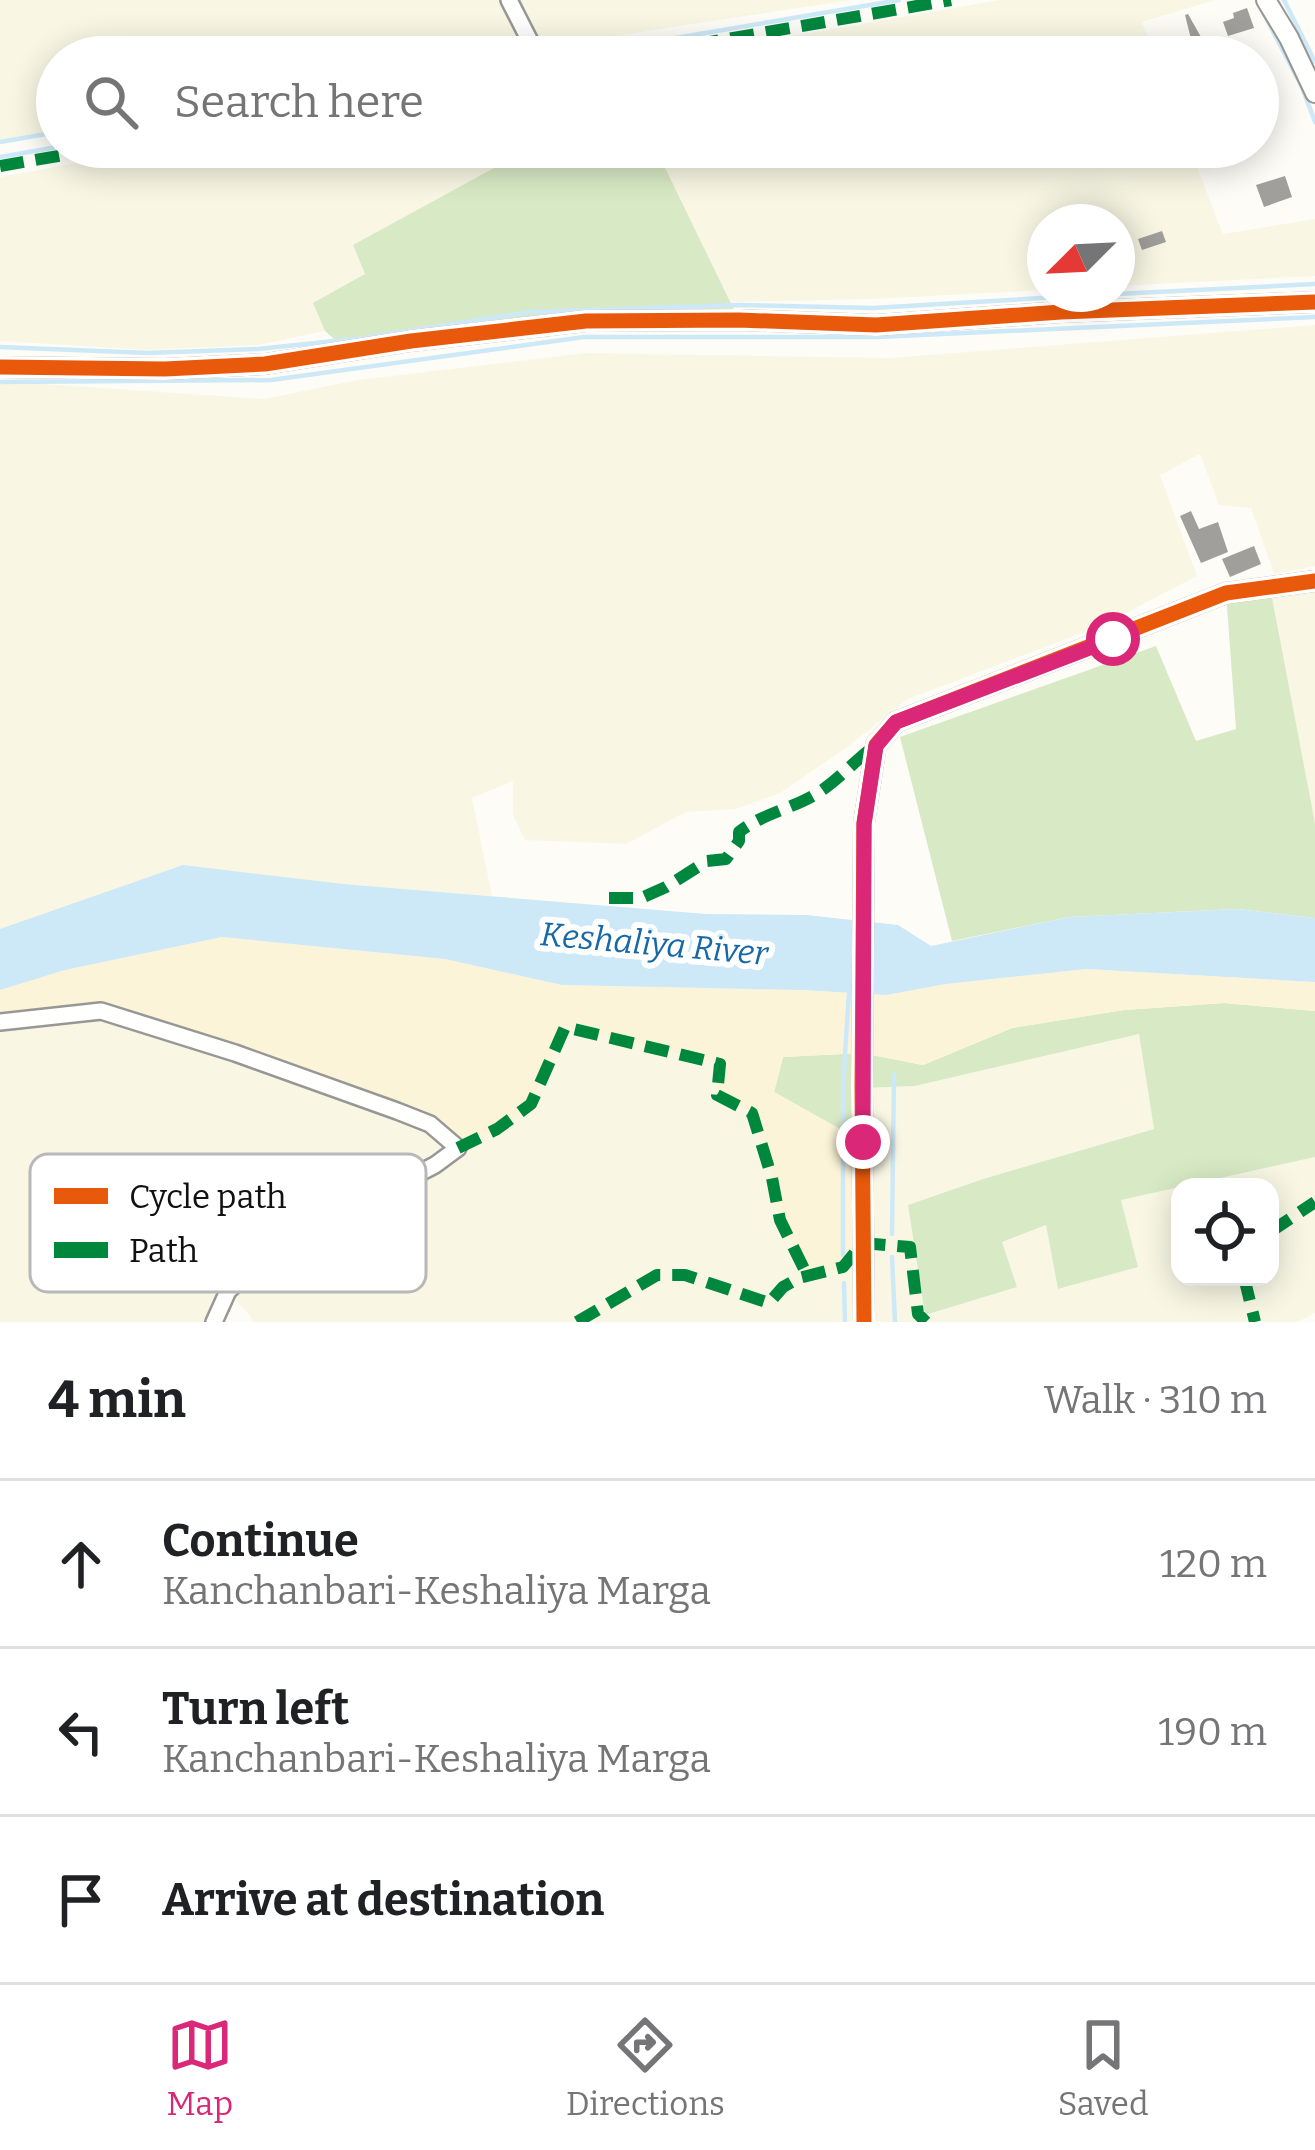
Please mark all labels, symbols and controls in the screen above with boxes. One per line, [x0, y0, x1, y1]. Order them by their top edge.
search box [36, 36, 1279, 168]
icon: search [78, 69, 144, 135]
text: Search here [174, 75, 424, 129]
north arrow [1027, 204, 1135, 312]
route start [1086, 612, 1140, 666]
water label: Keshaliya River [539, 914, 771, 974]
route end [836, 1115, 890, 1169]
legend [30, 1154, 426, 1292]
text: Cycle path [129, 1177, 287, 1217]
map controls [1171, 1178, 1279, 1286]
button: locate [1171, 1178, 1279, 1286]
text: Path [129, 1231, 198, 1271]
text: 4 min [48, 1369, 186, 1431]
text: Walk · 310 m [1044, 1377, 1267, 1423]
text: Continue [162, 1514, 359, 1568]
icon: ahead [48, 1531, 114, 1597]
text: 120 m [1160, 1541, 1267, 1587]
text: Kanchanbari-Keshaliya Marga [162, 1568, 711, 1614]
text: Turn left [162, 1682, 349, 1736]
icon: left [48, 1699, 114, 1765]
text: 190 m [1158, 1709, 1267, 1755]
text: Kanchanbari-Keshaliya Marga [162, 1736, 711, 1782]
icon: arrive [48, 1867, 114, 1933]
text: Arrive at destination [162, 1873, 604, 1927]
tab: Map [167, 2012, 233, 2124]
tab: Directions [566, 2012, 725, 2124]
tab: Saved [1058, 2012, 1148, 2124]

